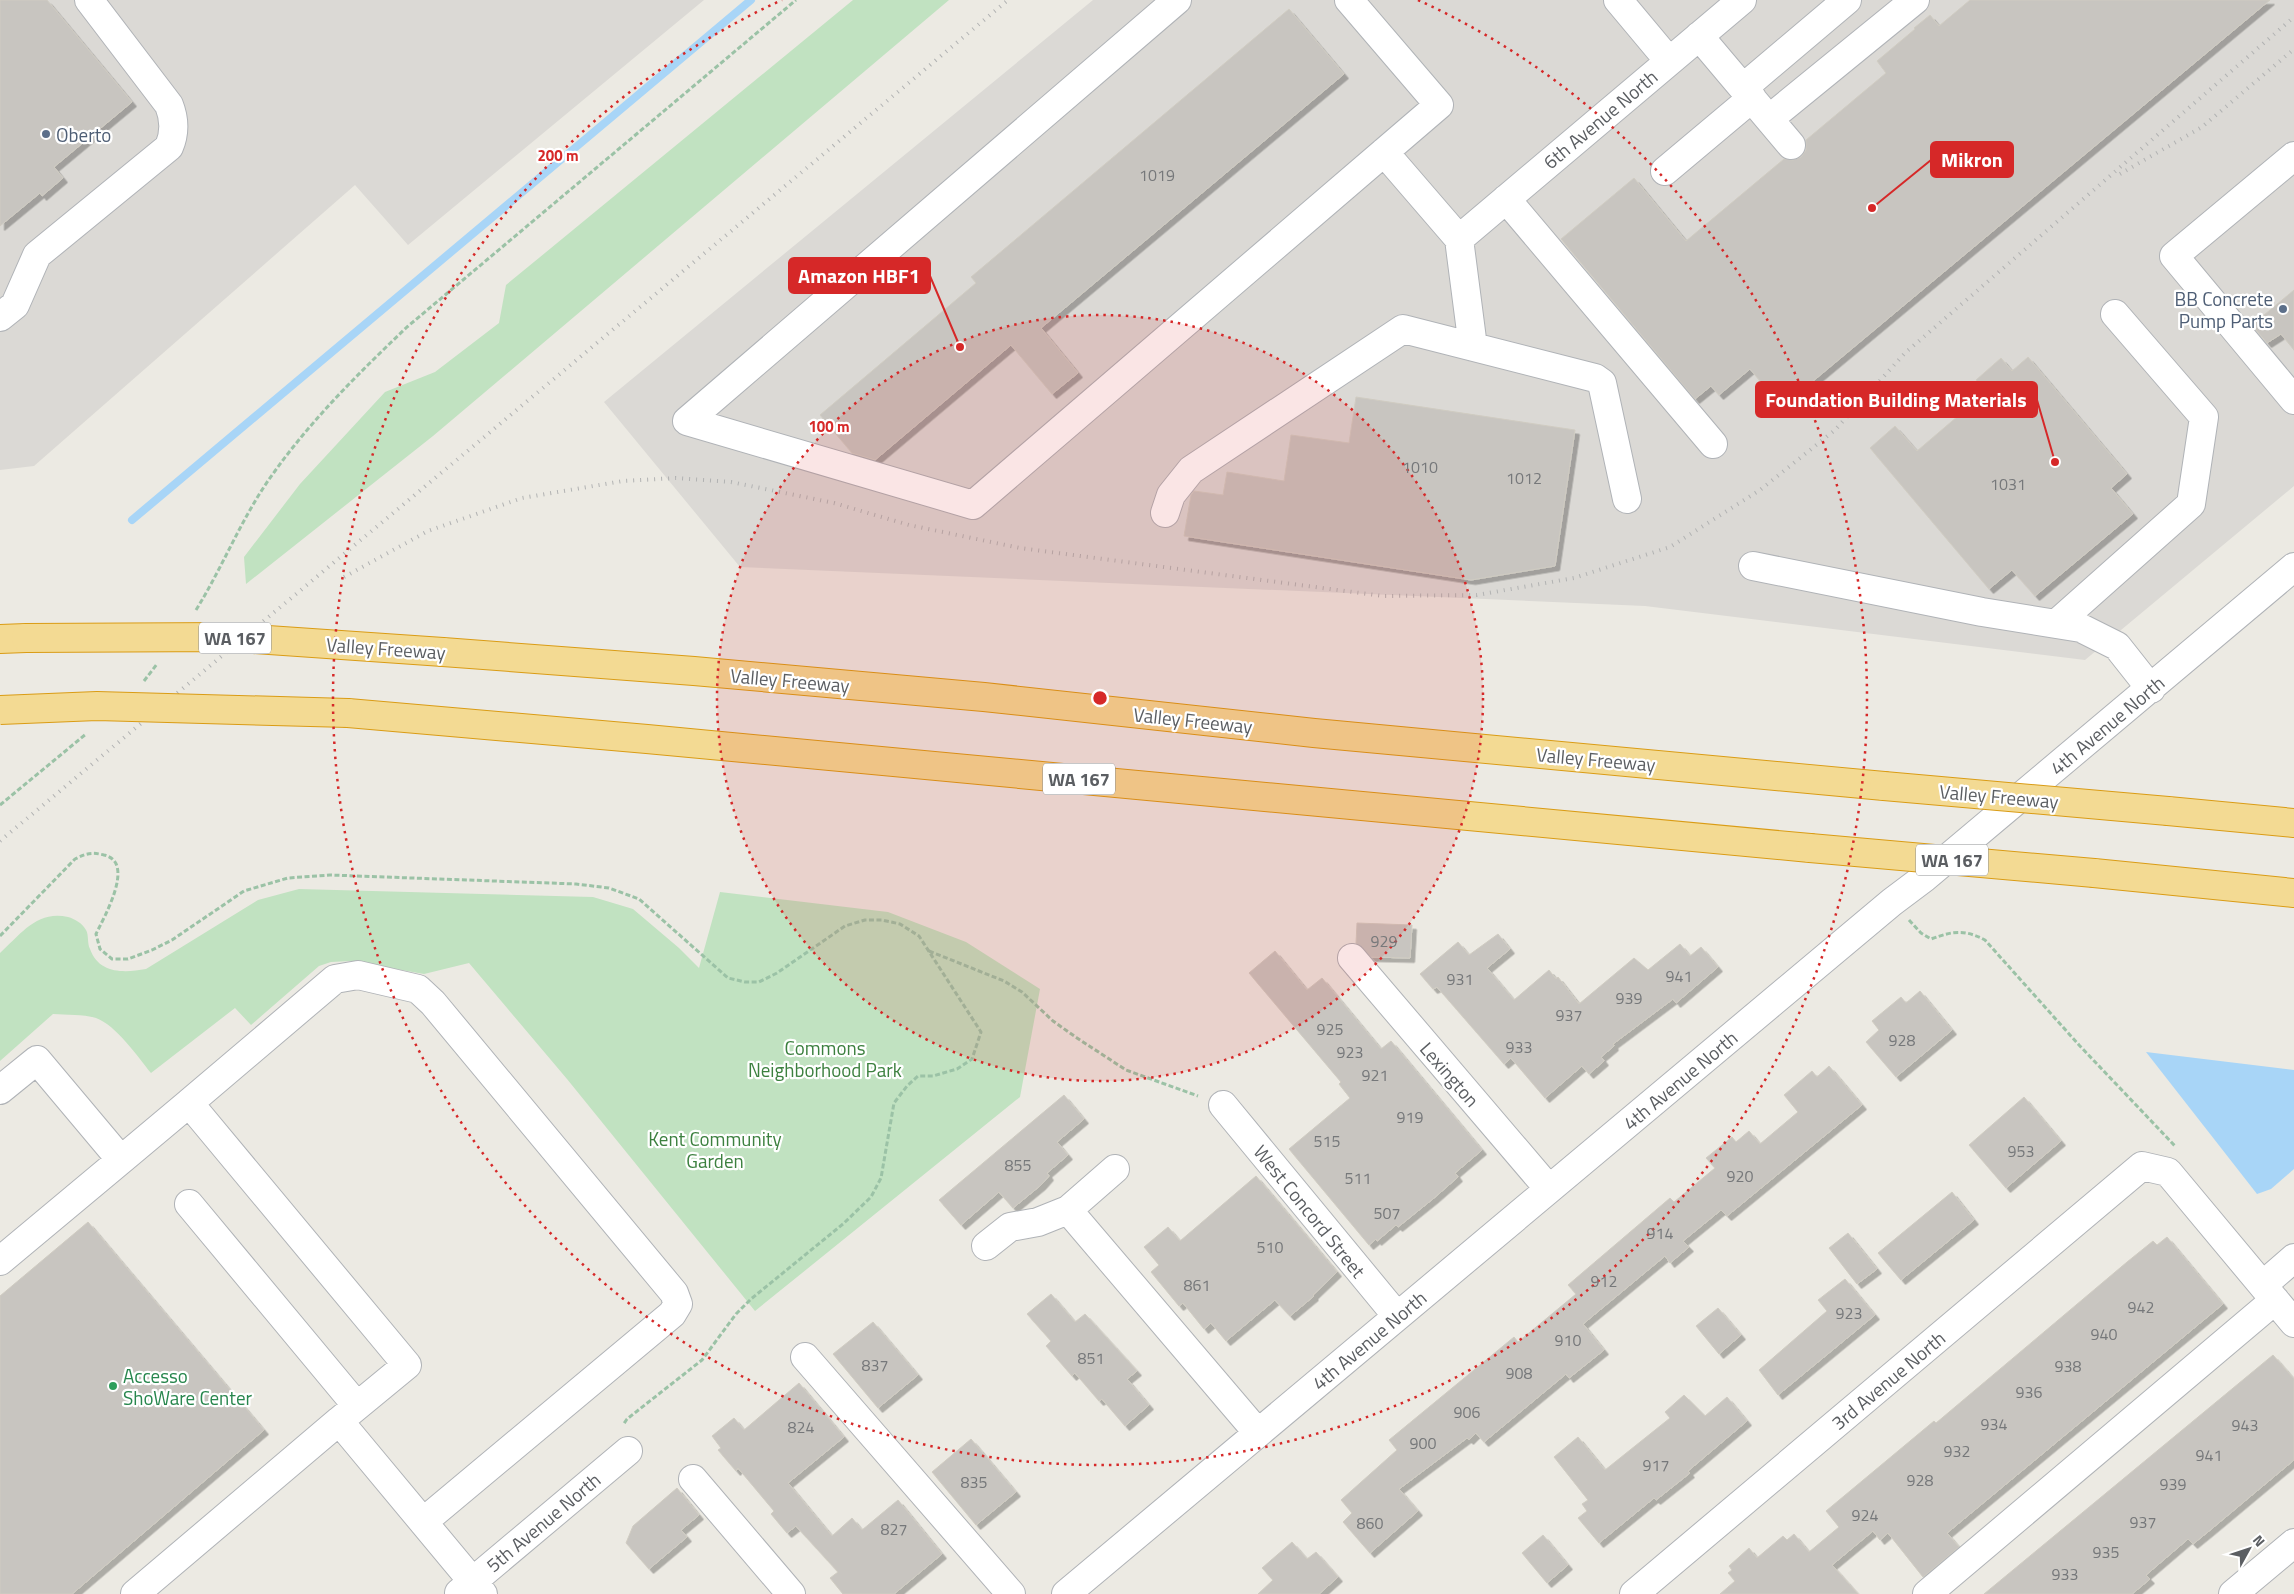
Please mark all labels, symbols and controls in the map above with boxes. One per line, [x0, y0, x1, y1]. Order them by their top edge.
street label: 6th Avenue North [1536, 62, 1664, 176]
place label: Oberto [56, 120, 111, 149]
marker: Oberto [40, 128, 52, 140]
callout: Mikron [1931, 142, 2013, 177]
text: 200 m [537, 144, 579, 167]
text: Mikron [1941, 144, 2003, 175]
house number: 1019 [1139, 163, 1175, 187]
callout: Amazon HBF1 [789, 258, 930, 293]
text: Amazon HBF1 [798, 260, 920, 291]
place label: BB Concrete Pump Parts [2175, 284, 2273, 335]
marker: BB Concrete Pump Parts [2277, 303, 2289, 315]
callout: Foundation Building Materials [1756, 382, 2037, 417]
text: Foundation Building Materials [1765, 384, 2027, 415]
text: 100 m [808, 415, 850, 438]
house number: 1010 [1402, 455, 1438, 479]
house number: 1012 [1506, 466, 1542, 490]
house number: 1031 [1990, 472, 2026, 496]
road number: WA 167 [199, 622, 271, 654]
street label: Valley Freeway [325, 629, 447, 667]
street label: Valley Freeway [729, 660, 851, 700]
street label: 4th Avenue North [2043, 668, 2171, 782]
centre of rings [1091, 689, 1109, 707]
street label: Valley Freeway [1132, 699, 1254, 741]
street label: Valley Freeway [1535, 739, 1657, 779]
road number: WA 167 [1043, 764, 1115, 794]
street label: Valley Freeway [1938, 776, 2060, 816]
road number: WA 167 [1916, 844, 1988, 876]
house number: 929 [1371, 929, 1397, 953]
house number: 941 [1666, 964, 1692, 988]
house number: 931 [1447, 967, 1473, 991]
house number: 939 [1616, 986, 1642, 1010]
house number: 937 [1556, 1003, 1582, 1027]
house number: 925 [1317, 1017, 1343, 1041]
street label: 4th Avenue North [1616, 1023, 1744, 1137]
house number: 928 [1889, 1028, 1915, 1052]
park label: Commons Neighborhood Park [748, 1033, 902, 1084]
street label: Lexington [1413, 1035, 1487, 1113]
house number: 933 [1506, 1035, 1532, 1059]
house number: 923 [1337, 1040, 1363, 1064]
house number: 921 [1362, 1063, 1388, 1087]
house number: 919 [1397, 1105, 1423, 1129]
park label: Kent Community Garden [648, 1124, 782, 1175]
house number: 515 [1314, 1129, 1340, 1153]
street label: West Concord Street [1247, 1138, 1373, 1284]
house number: 953 [2008, 1139, 2034, 1163]
house number: 855 [1005, 1153, 1031, 1177]
house number: 920 [1727, 1164, 1753, 1188]
house number: 511 [1345, 1166, 1371, 1190]
house number: 507 [1374, 1201, 1400, 1225]
house number: 914 [1647, 1221, 1673, 1245]
house number: 510 [1257, 1235, 1283, 1259]
house number: 912 [1591, 1269, 1617, 1293]
house number: 861 [1184, 1273, 1210, 1297]
street label: 4th Avenue North [1305, 1283, 1433, 1397]
house number: 942 [2128, 1295, 2154, 1319]
house number: 923 [1836, 1301, 1862, 1325]
house number: 940 [2091, 1322, 2117, 1346]
street label: 3rd Avenue North [1825, 1324, 1951, 1436]
house number: 910 [1555, 1328, 1581, 1352]
house number: 851 [1078, 1346, 1104, 1370]
house number: 837 [862, 1353, 888, 1377]
house number: 938 [2055, 1354, 2081, 1378]
place label: Accesso ShoWare Center [123, 1361, 253, 1412]
house number: 908 [1506, 1361, 1532, 1385]
marker: Accesso ShoWare Center [107, 1380, 119, 1392]
house number: 936 [2016, 1380, 2042, 1404]
house number: 906 [1454, 1400, 1480, 1424]
house number: 934 [1981, 1412, 2007, 1436]
house number: 943 [2232, 1413, 2258, 1437]
house number: 824 [788, 1415, 814, 1439]
house number: 900 [1410, 1431, 1436, 1455]
house number: 932 [1944, 1439, 1970, 1463]
house number: 941 [2196, 1443, 2222, 1467]
house number: 917 [1643, 1453, 1669, 1477]
street label: 5th Avenue North [479, 1465, 607, 1579]
house number: 928 [1907, 1468, 1933, 1492]
house number: 835 [961, 1470, 987, 1494]
house number: 939 [2160, 1472, 2186, 1496]
house number: 924 [1852, 1503, 1878, 1527]
house number: 937 [2130, 1510, 2156, 1534]
house number: 860 [1357, 1511, 1383, 1535]
house number: 827 [881, 1517, 907, 1541]
north arrow [2224, 1524, 2274, 1574]
text: N [2248, 1530, 2271, 1551]
house number: 935 [2093, 1540, 2119, 1564]
house number: 933 [2052, 1562, 2078, 1586]

